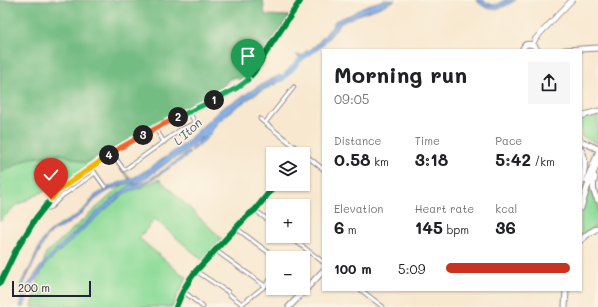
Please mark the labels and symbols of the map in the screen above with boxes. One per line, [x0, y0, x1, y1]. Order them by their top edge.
pin [231, 39, 265, 80]
pin: 1 [204, 90, 224, 110]
pin: 2 [168, 107, 188, 127]
water label: L'Iton [170, 114, 205, 148]
pin: 3 [133, 125, 153, 145]
pin: 4 [99, 145, 119, 165]
pin [34, 158, 68, 199]
scale bar [12, 279, 91, 298]

